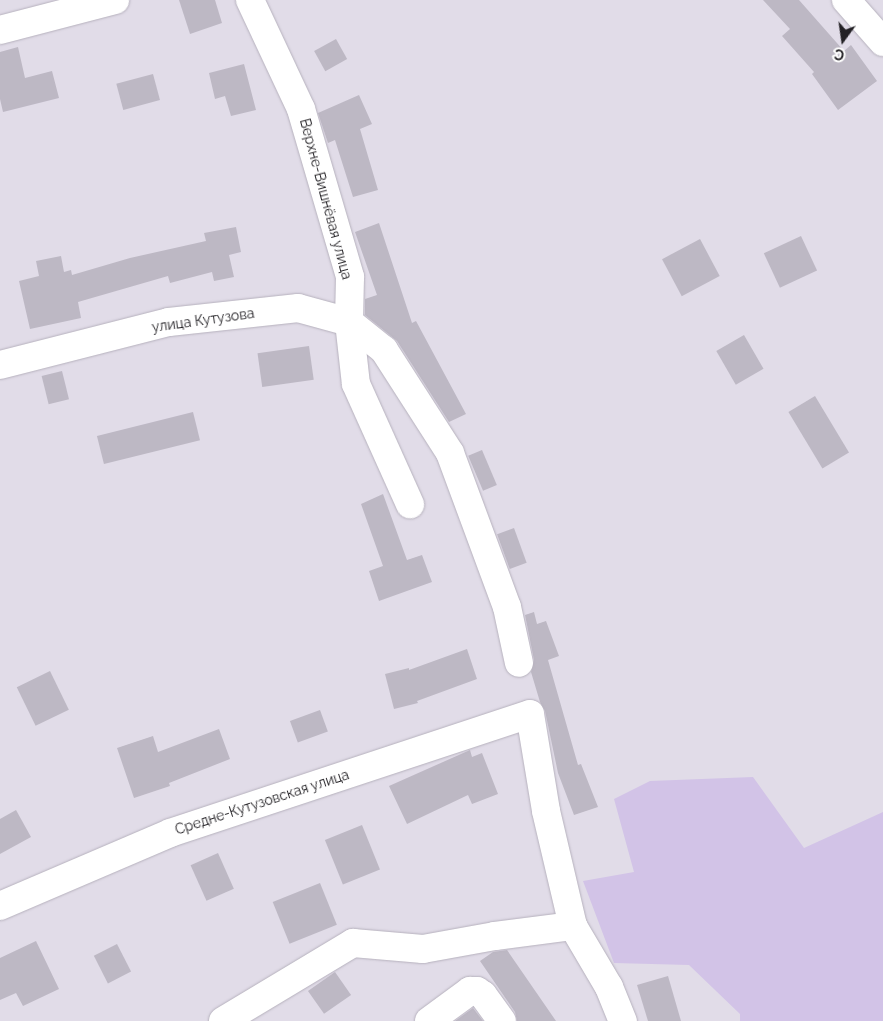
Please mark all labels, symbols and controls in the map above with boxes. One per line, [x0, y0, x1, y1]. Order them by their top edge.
north arrow [818, 15, 868, 65]
text: С [833, 46, 846, 63]
street label: Верхне-Вишнёвая улица [296, 117, 356, 281]
street label: улица Кутузова [151, 304, 255, 336]
street label: Средне-Кутузовская улица [173, 766, 351, 838]

